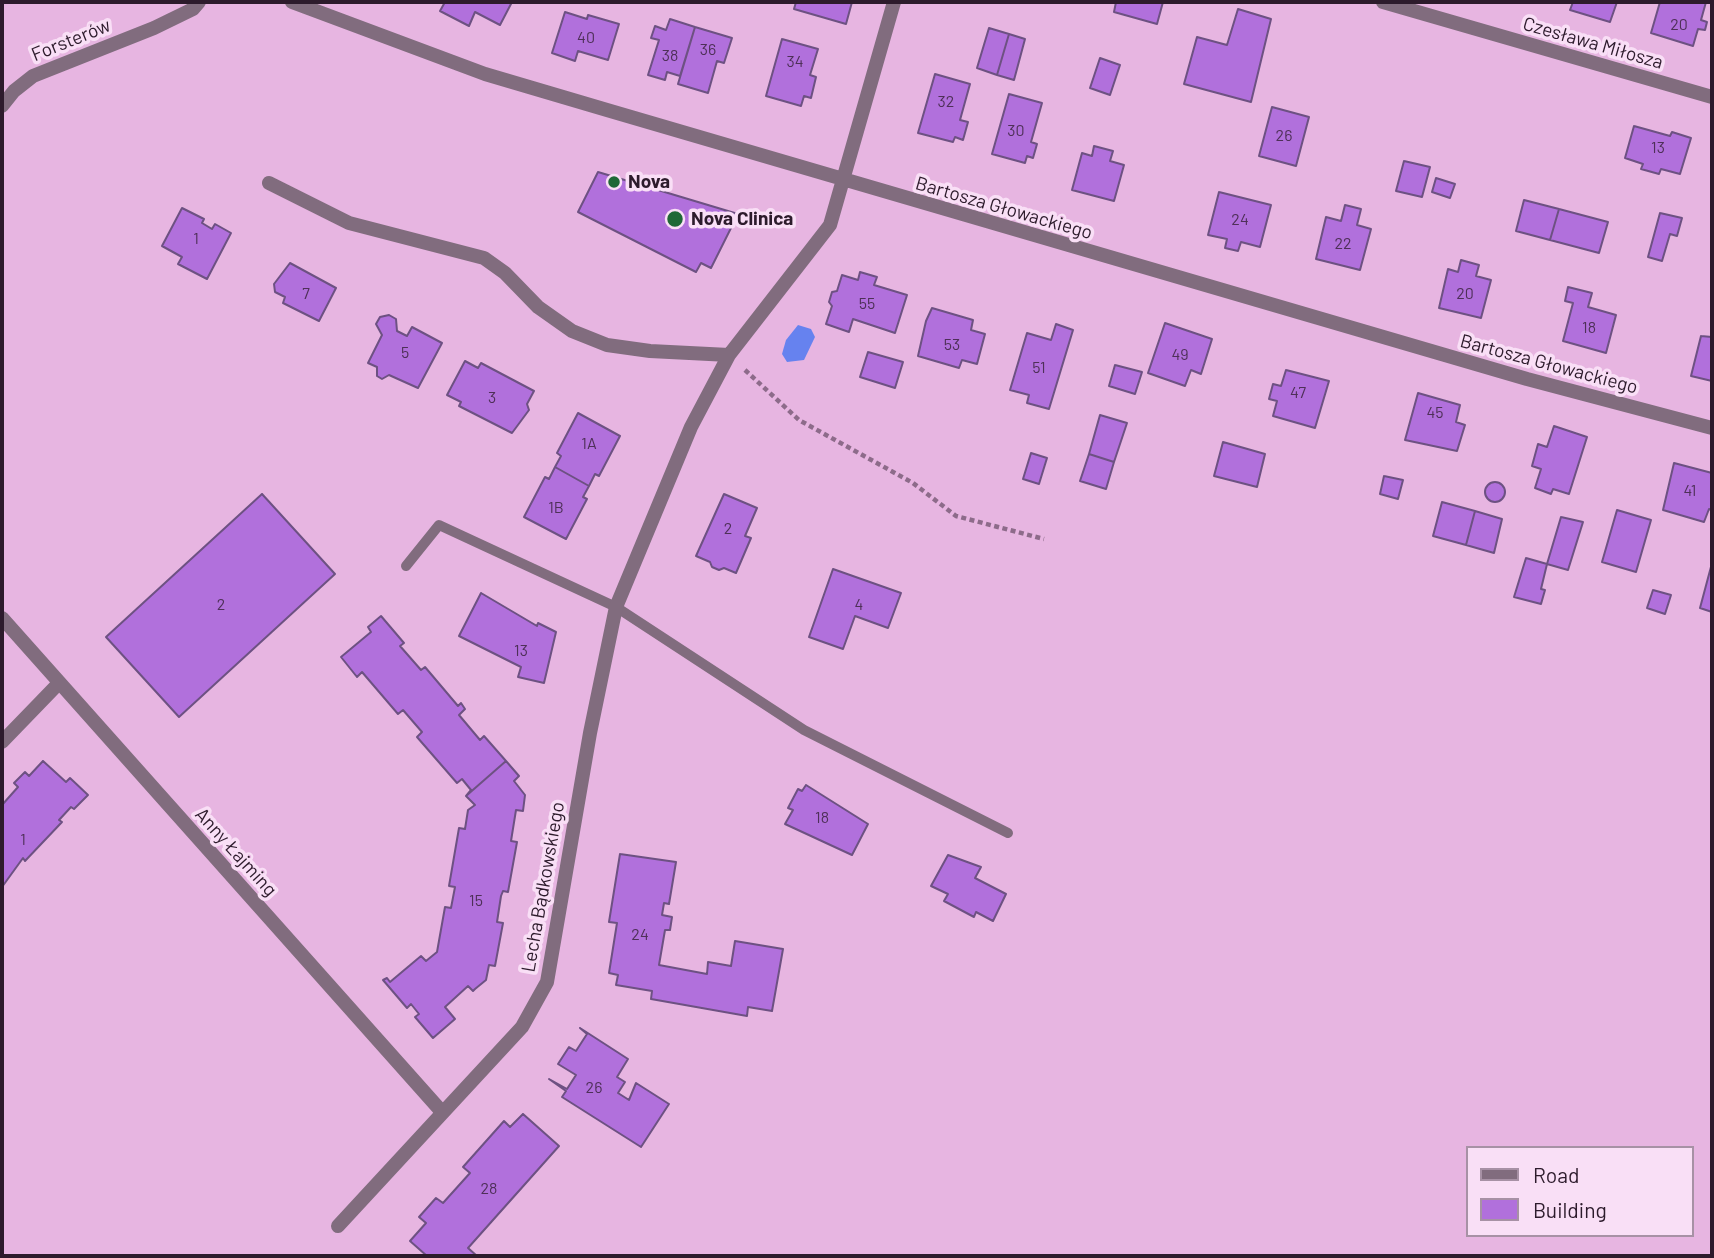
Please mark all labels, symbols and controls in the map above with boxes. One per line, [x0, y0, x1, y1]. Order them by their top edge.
street label: Czesława Miłosza [1520, 12, 1666, 74]
street label: Forsterów [28, 14, 114, 66]
house number: 20 [1670, 15, 1688, 35]
house number: 40 [577, 28, 595, 48]
house number: 36 [700, 40, 716, 60]
house number: 38 [662, 46, 678, 66]
house number: 34 [786, 52, 804, 72]
house number: 32 [938, 92, 954, 112]
house number: 30 [1007, 121, 1025, 141]
house number: 26 [1276, 126, 1292, 146]
house number: 13 [1651, 138, 1665, 158]
place label: Nova [628, 171, 670, 193]
street label: Bartosza Głowackiego [913, 172, 1095, 244]
marker: Nova [606, 174, 622, 190]
place label: Nova Clinica [691, 208, 793, 230]
marker: Nova Clinica [665, 209, 685, 229]
house number: 24 [1231, 210, 1249, 230]
house number: 1 [193, 229, 199, 249]
house number: 22 [1334, 234, 1352, 254]
house number: 7 [302, 284, 310, 304]
house number: 20 [1456, 284, 1474, 304]
house number: 55 [859, 294, 875, 314]
house number: 18 [1582, 318, 1596, 338]
street label: Bartosza Głowackiego [1458, 329, 1640, 399]
house number: 53 [944, 335, 960, 355]
house number: 5 [401, 343, 409, 363]
house number: 49 [1171, 345, 1189, 365]
house number: 51 [1032, 358, 1046, 378]
house number: 47 [1290, 383, 1306, 403]
house number: 3 [488, 388, 496, 408]
house number: 45 [1426, 403, 1444, 423]
house number: 1A [581, 434, 597, 454]
house number: 41 [1684, 481, 1696, 501]
house number: 1B [548, 498, 564, 518]
house number: 2 [724, 519, 732, 539]
house number: 2 [217, 595, 225, 615]
house number: 4 [855, 595, 863, 615]
house number: 13 [514, 641, 528, 661]
street label: Lecha Bądkowskiego [517, 800, 569, 974]
street label: Anny Łajming [190, 803, 282, 901]
house number: 18 [815, 808, 829, 828]
house number: 1 [20, 830, 26, 850]
house number: 15 [469, 891, 483, 911]
house number: 24 [631, 925, 649, 945]
house number: 26 [586, 1078, 602, 1098]
legend [1466, 1146, 1693, 1237]
text: Road [1533, 1162, 1579, 1187]
house number: 28 [481, 1179, 497, 1199]
text: Building [1533, 1197, 1607, 1222]

